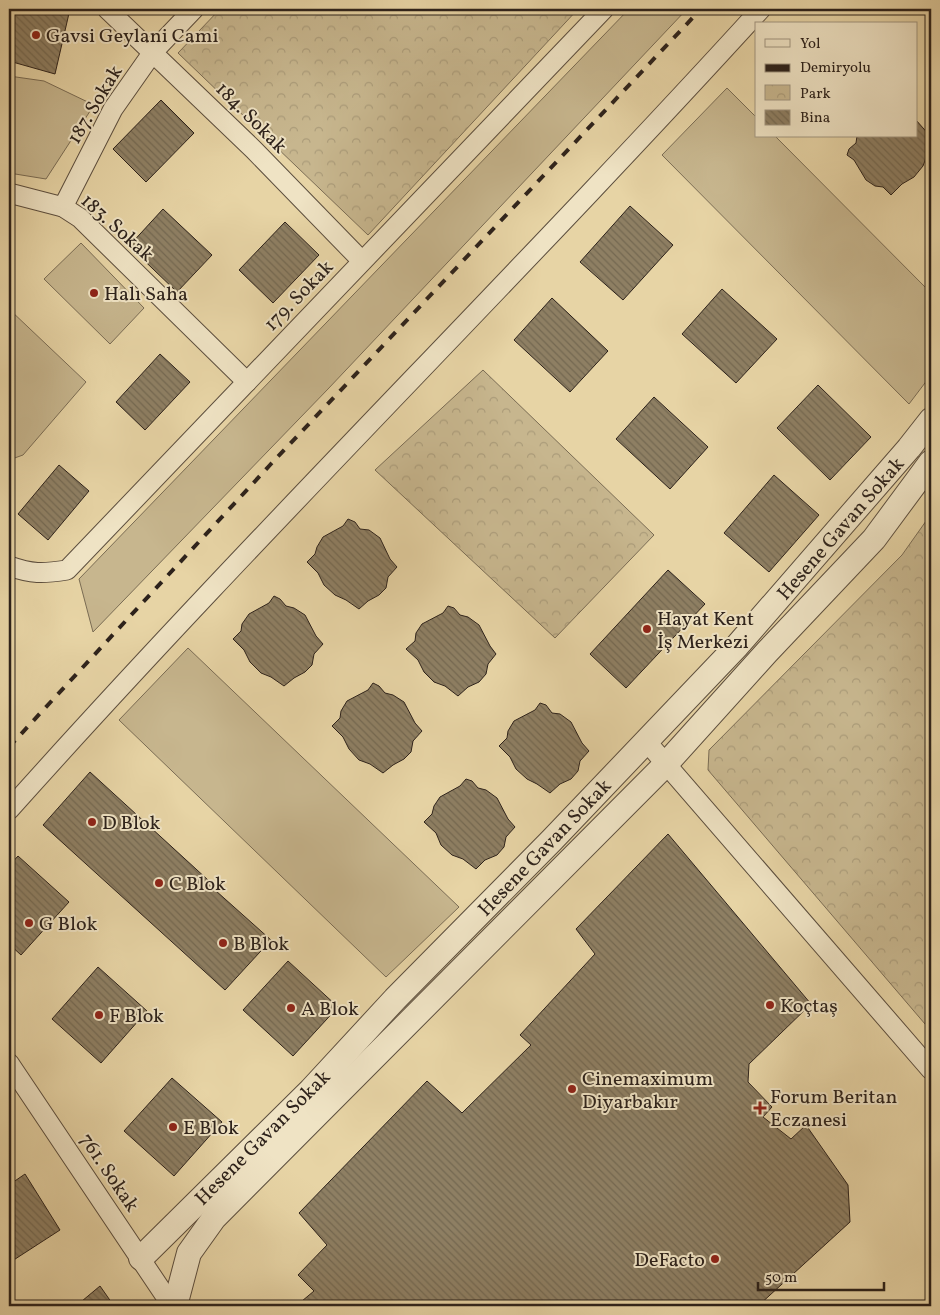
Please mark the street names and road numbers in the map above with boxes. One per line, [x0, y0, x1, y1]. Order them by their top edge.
street label: 187. Sokak [61, 60, 130, 150]
street label: 184. Sokak [208, 76, 293, 161]
street label: 183. Sokak [74, 188, 160, 269]
street label: 179. Sokak [258, 254, 341, 338]
street label: Hesene Gavan Sokak [771, 451, 912, 607]
street label: Hesene Gavan Sokak [472, 773, 619, 923]
street label: Hesene Gavan Sokak [189, 1064, 338, 1213]
street label: 761. Sokak [72, 1128, 145, 1218]

